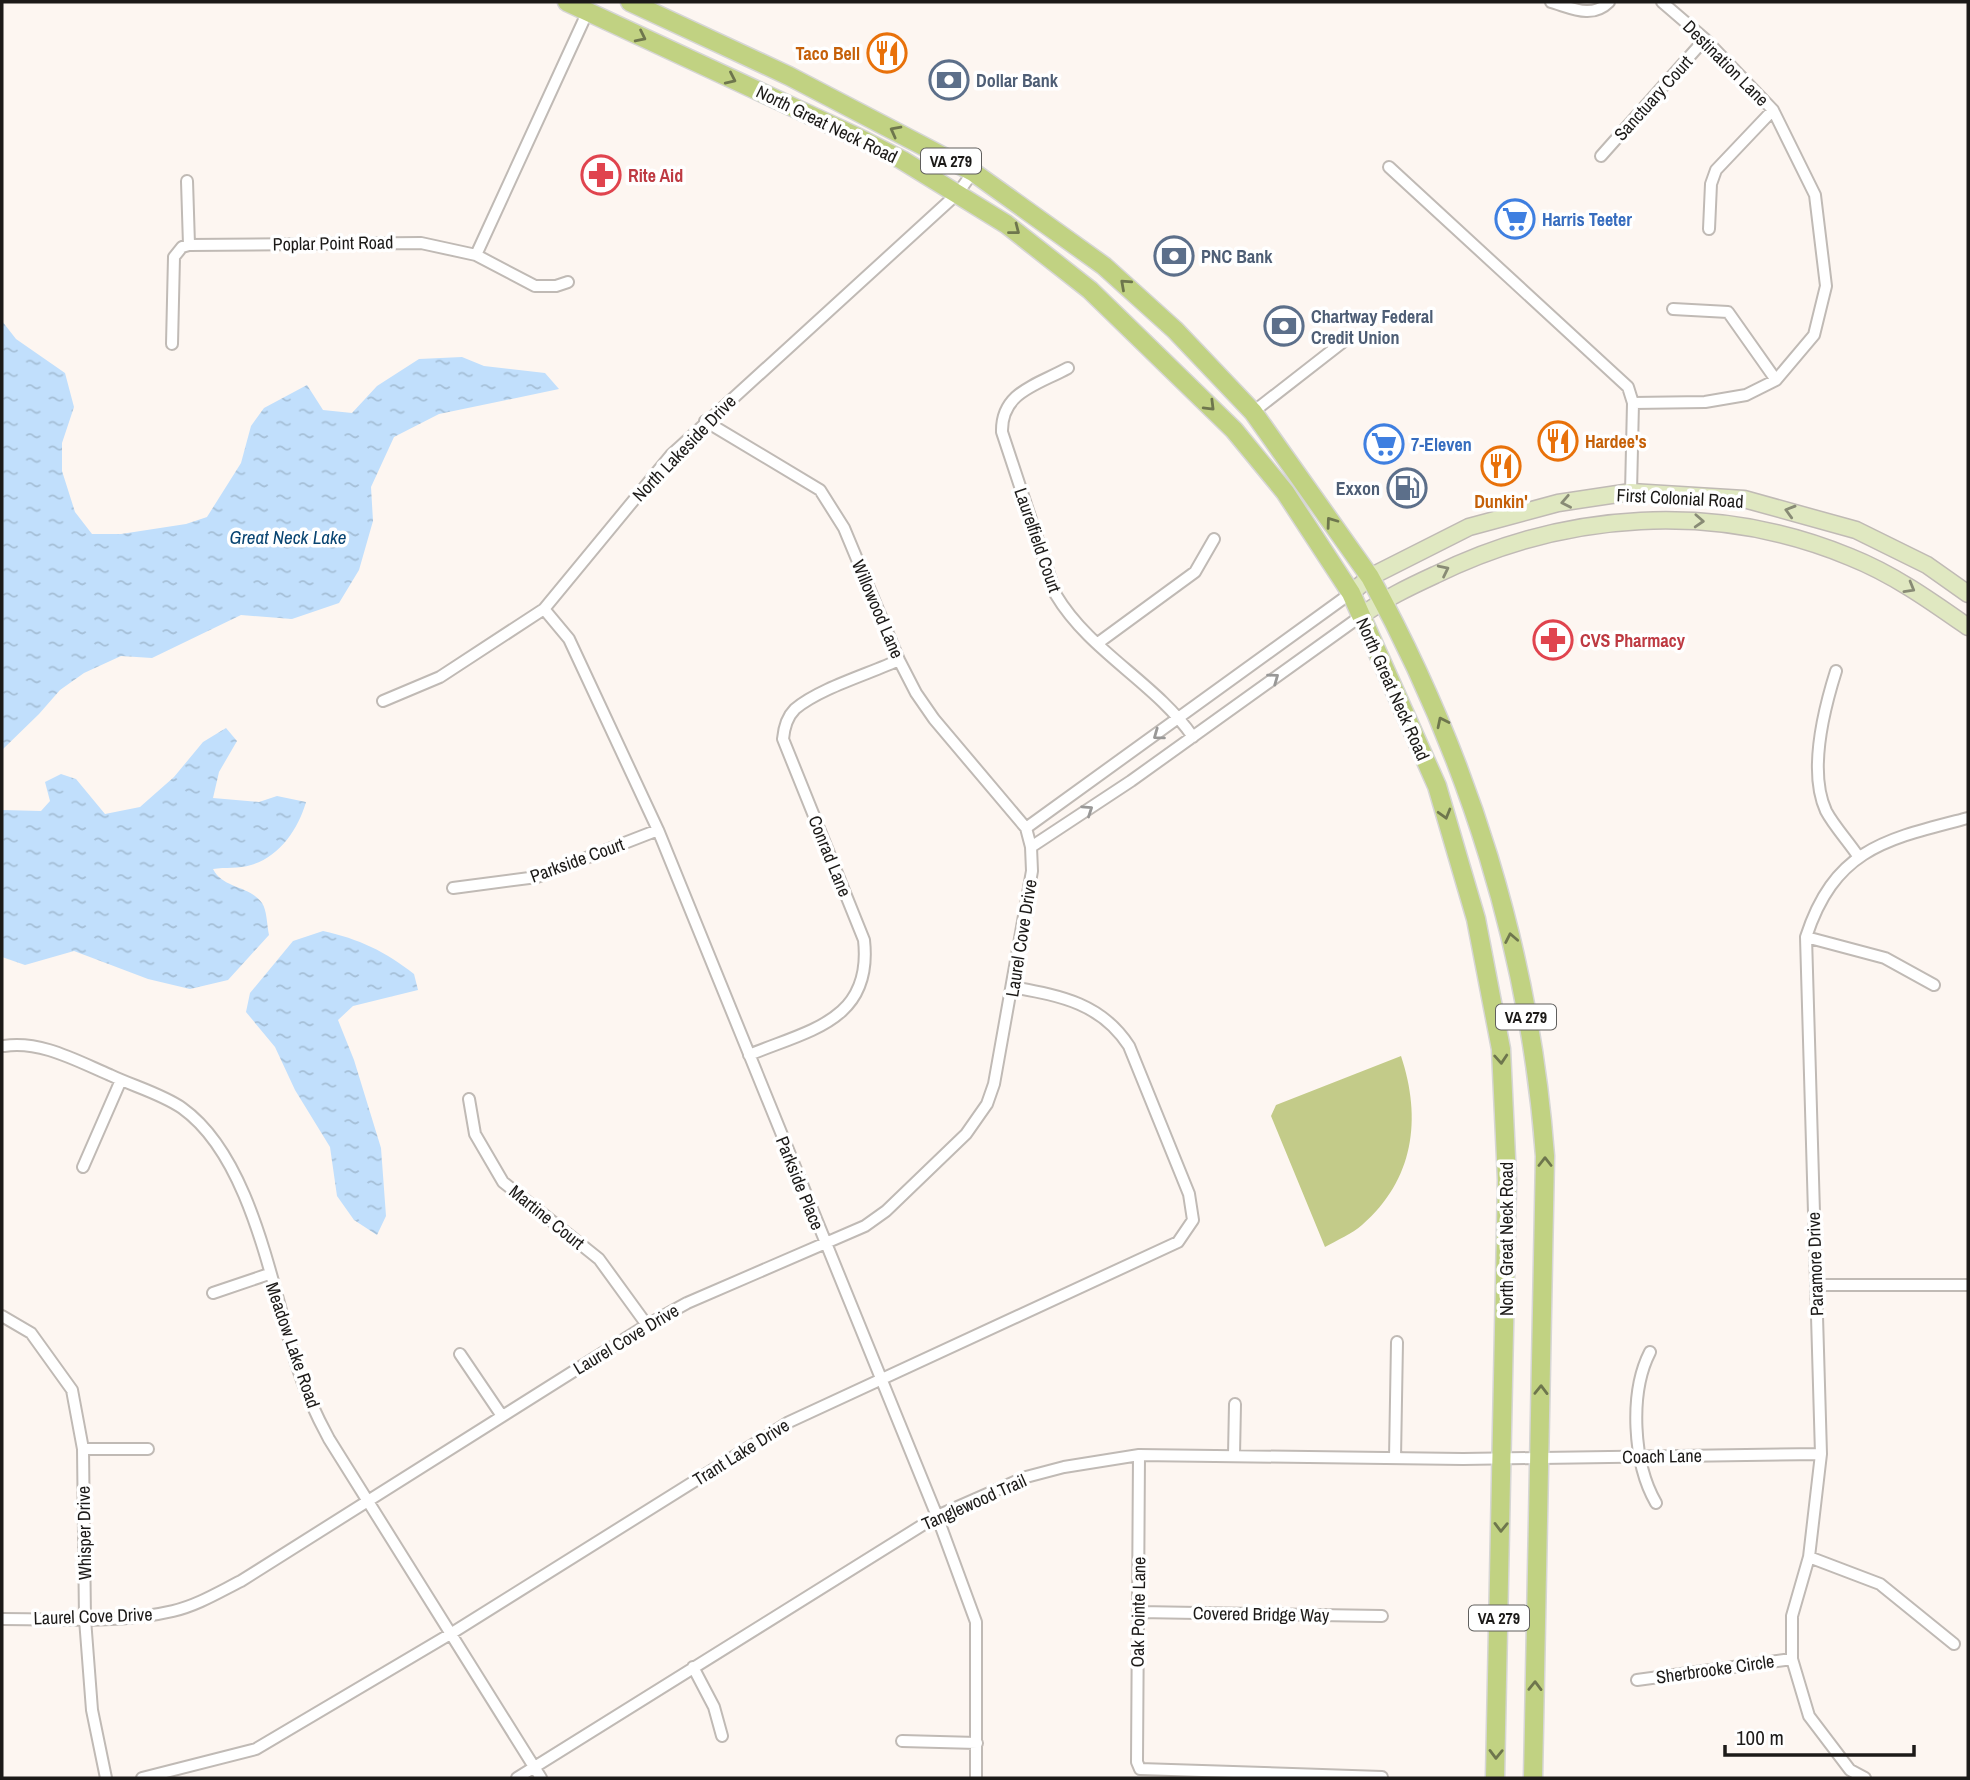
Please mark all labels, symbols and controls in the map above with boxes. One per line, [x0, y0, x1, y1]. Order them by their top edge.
street label: Destination Lane [1677, 14, 1775, 112]
one-way arrow [634, 28, 646, 42]
restaurant icon: Taco Bell [866, 32, 908, 74]
place label: Taco Bell [795, 41, 860, 66]
street label: Sanctuary Court [1608, 50, 1698, 146]
bank icon: Dollar Bank [928, 59, 970, 101]
place label: Dollar Bank [976, 68, 1059, 93]
one-way arrow [724, 71, 736, 85]
street label: North Great Neck Road [752, 79, 902, 169]
one-way arrow [890, 126, 902, 140]
road number: VA 279 [921, 148, 981, 174]
pharmacy icon: Rite Aid [580, 154, 622, 196]
place label: Rite Aid [628, 163, 683, 188]
supermarket icon: Harris Teeter [1494, 198, 1536, 240]
place label: Harris Teeter [1542, 207, 1632, 232]
one-way arrow [1007, 222, 1020, 235]
street label: Poplar Point Road [272, 229, 394, 257]
bank icon: PNC Bank [1153, 235, 1195, 277]
place label: PNC Bank [1201, 244, 1273, 269]
one-way arrow [1120, 280, 1133, 293]
place label: Chartway Federal Credit Union [1311, 304, 1433, 350]
bank icon: Chartway Federal Credit Union [1263, 305, 1305, 347]
street label: North Lakeside Drive [627, 389, 741, 507]
one-way arrow [1201, 397, 1214, 410]
restaurant icon: Hardee's [1537, 420, 1579, 462]
supermarket icon: 7-Eleven [1363, 423, 1405, 465]
place label: Hardee's [1585, 429, 1647, 454]
place label: 7-Eleven [1411, 432, 1472, 457]
restaurant icon: Dunkin' [1480, 445, 1522, 487]
fuel station icon: Exxon [1386, 467, 1428, 509]
place label: Exxon [1336, 476, 1380, 501]
street label: First Colonial Road [1616, 482, 1744, 514]
street label: Laurelfield Court [1008, 484, 1068, 596]
place label: Dunkin' [1474, 489, 1528, 514]
one-way arrow [1560, 493, 1572, 508]
one-way arrow [1785, 505, 1797, 520]
one-way arrow [1694, 514, 1705, 529]
one-way arrow [1327, 517, 1339, 530]
water label: Great Neck Lake [230, 524, 346, 550]
street label: Willowood Lane [846, 556, 910, 662]
one-way arrow [1437, 564, 1449, 578]
one-way arrow [1902, 580, 1915, 593]
street label: North Great Neck Road [1350, 613, 1436, 765]
pharmacy icon: CVS Pharmacy [1532, 619, 1574, 661]
place label: CVS Pharmacy [1580, 628, 1686, 653]
one-way arrow [1266, 674, 1279, 687]
one-way arrow [1436, 717, 1450, 729]
one-way arrow [1153, 727, 1166, 739]
one-way arrow [1081, 805, 1094, 818]
one-way arrow [1436, 807, 1451, 819]
street label: Conrad Lane [802, 812, 858, 900]
street label: Parkside Court [526, 831, 628, 889]
street label: Laurel Cove Drive [999, 877, 1043, 999]
one-way arrow [1504, 932, 1519, 944]
road number: VA 279 [1496, 1004, 1556, 1030]
one-way arrow [1494, 1054, 1509, 1065]
street label: Parkside Place [770, 1132, 830, 1234]
one-way arrow [1537, 1157, 1553, 1167]
street label: North Great Neck Road [1494, 1162, 1519, 1316]
street label: Martine Court [504, 1179, 590, 1255]
street label: Paramore Drive [1801, 1212, 1829, 1316]
street label: Meadow Lake Road [260, 1279, 326, 1411]
street label: Laurel Cove Drive [569, 1298, 683, 1380]
one-way arrow [1534, 1384, 1549, 1395]
street label: Trant Lake Drive [688, 1412, 794, 1492]
street label: Coach Lane [1622, 1443, 1702, 1469]
street label: Tanglewood Trail [918, 1468, 1030, 1536]
street label: Whisper Drive [71, 1486, 97, 1580]
one-way arrow [1494, 1522, 1509, 1533]
street label: Oak Pointe Lane [1125, 1556, 1151, 1668]
street label: Covered Bridge Way [1193, 1600, 1330, 1628]
street label: Laurel Cove Drive [33, 1601, 153, 1631]
road number: VA 279 [1469, 1606, 1529, 1630]
street label: Sherbrooke Circle [1654, 1648, 1776, 1690]
one-way arrow [1527, 1680, 1543, 1690]
scale bar [1725, 1714, 1914, 1758]
text: 100 m [1736, 1723, 1784, 1752]
one-way arrow [1488, 1749, 1504, 1760]

